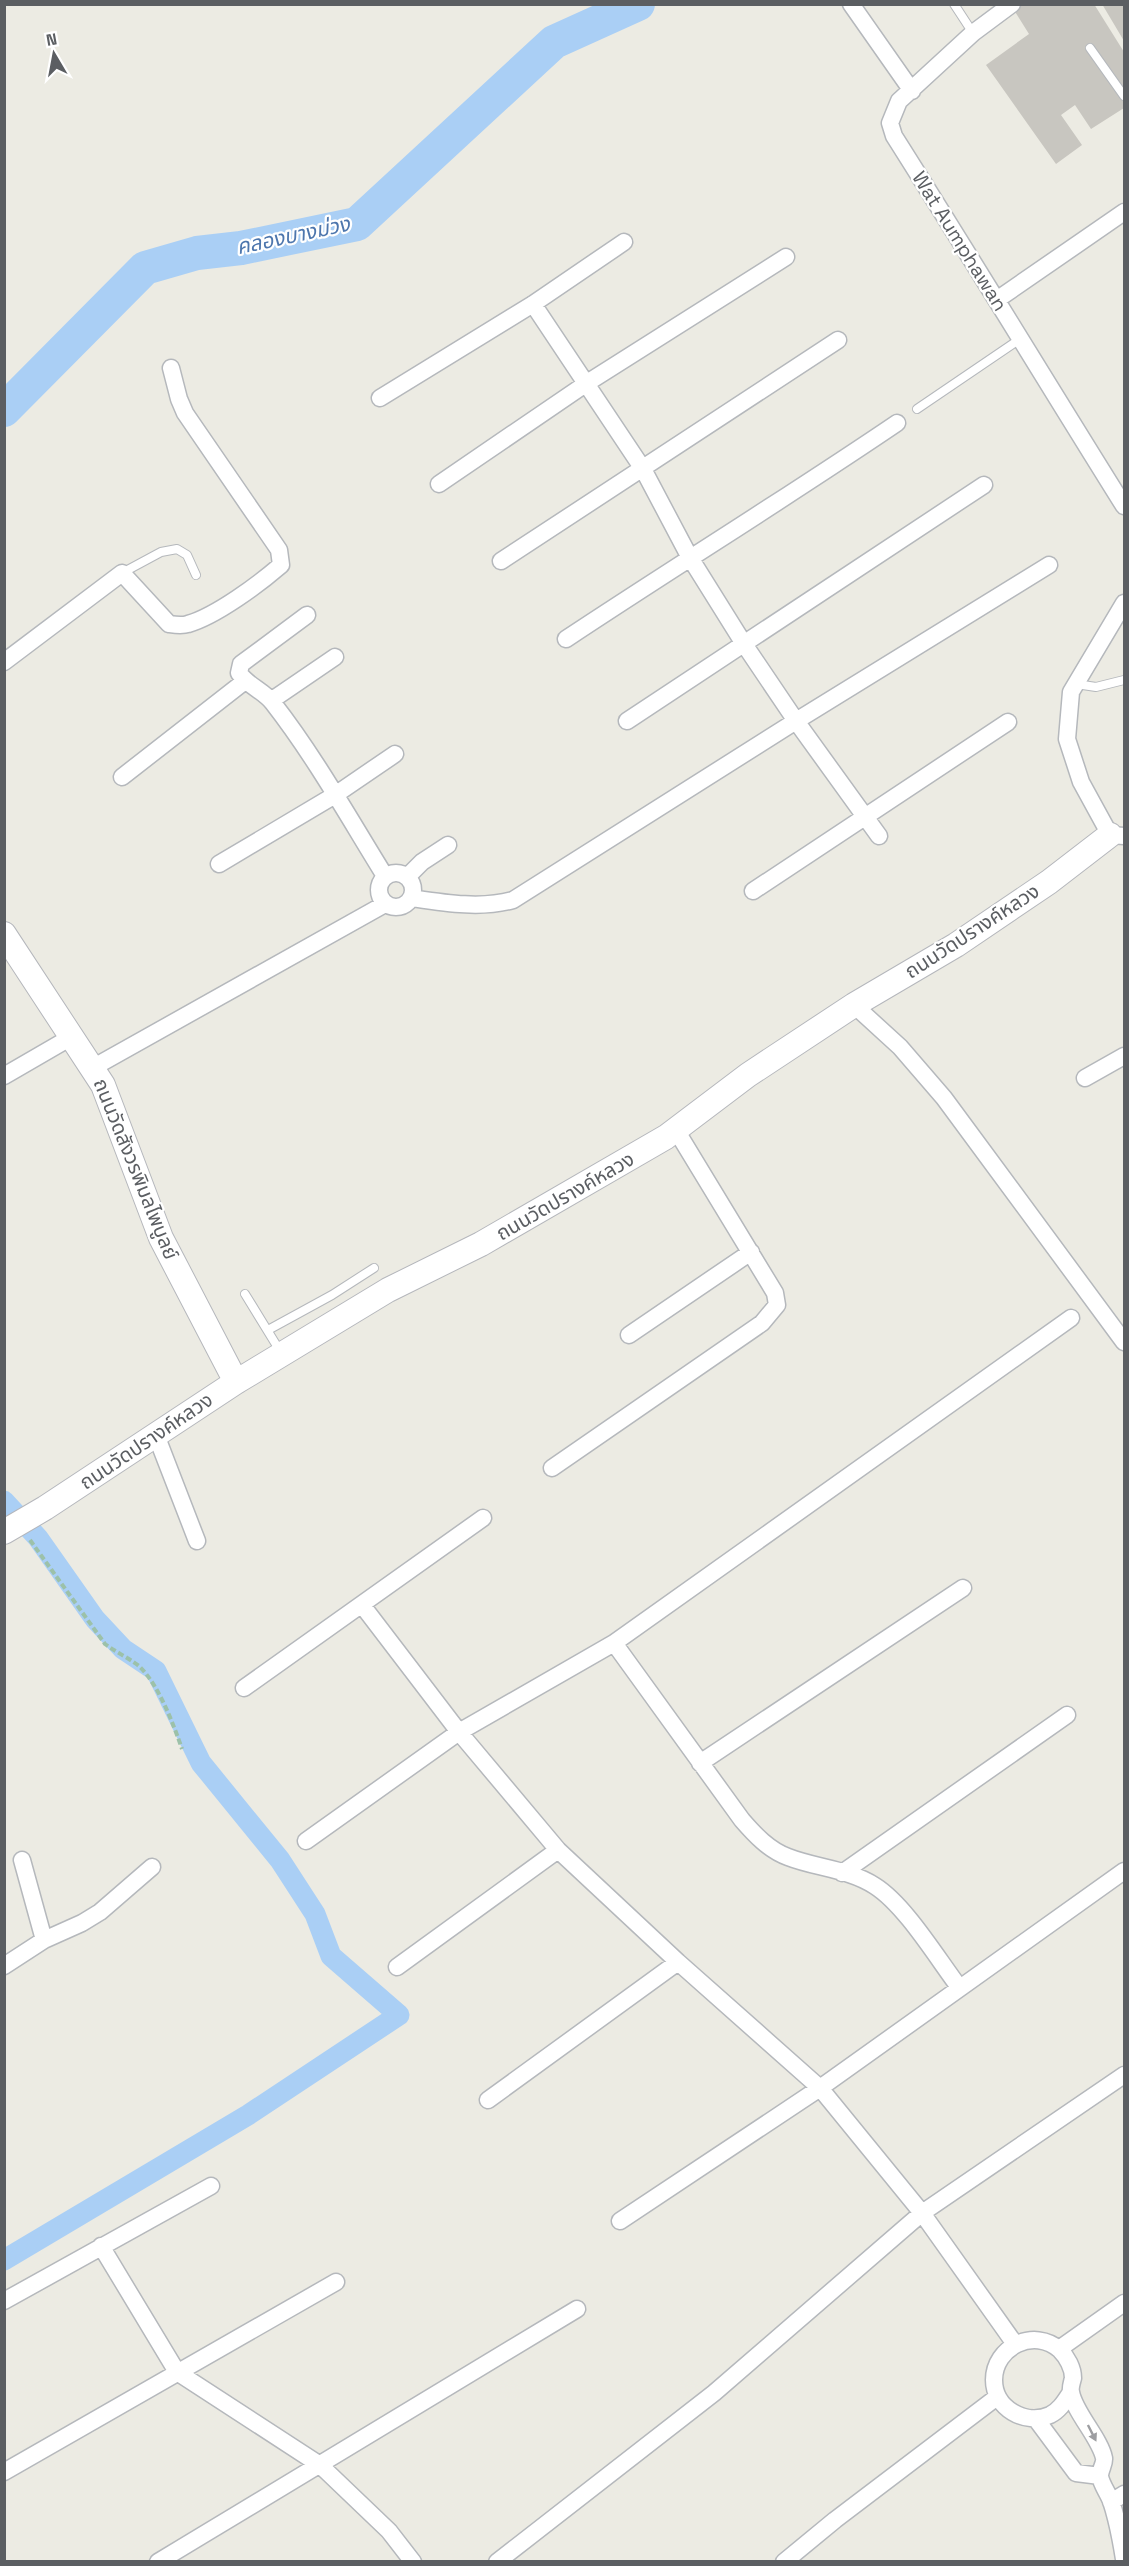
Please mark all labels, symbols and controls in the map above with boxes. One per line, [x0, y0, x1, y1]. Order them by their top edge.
north arrow [24, 24, 84, 84]
text: N [44, 28, 59, 51]
street label: Wat Aumphawan [906, 166, 1014, 316]
water label: คลองบางม่วง [234, 209, 354, 260]
street label: ถนนวัดปรางค์หลวง [900, 878, 1044, 984]
street label: ถนนวัดสังวรพิมลไพบูลย์ [88, 1075, 184, 1264]
street label: ถนนวัดปรางค์หลวง [491, 1146, 639, 1246]
street label: ถนนวัดปรางค์หลวง [74, 1387, 218, 1495]
one-way arrow [1087, 2425, 1096, 2442]

